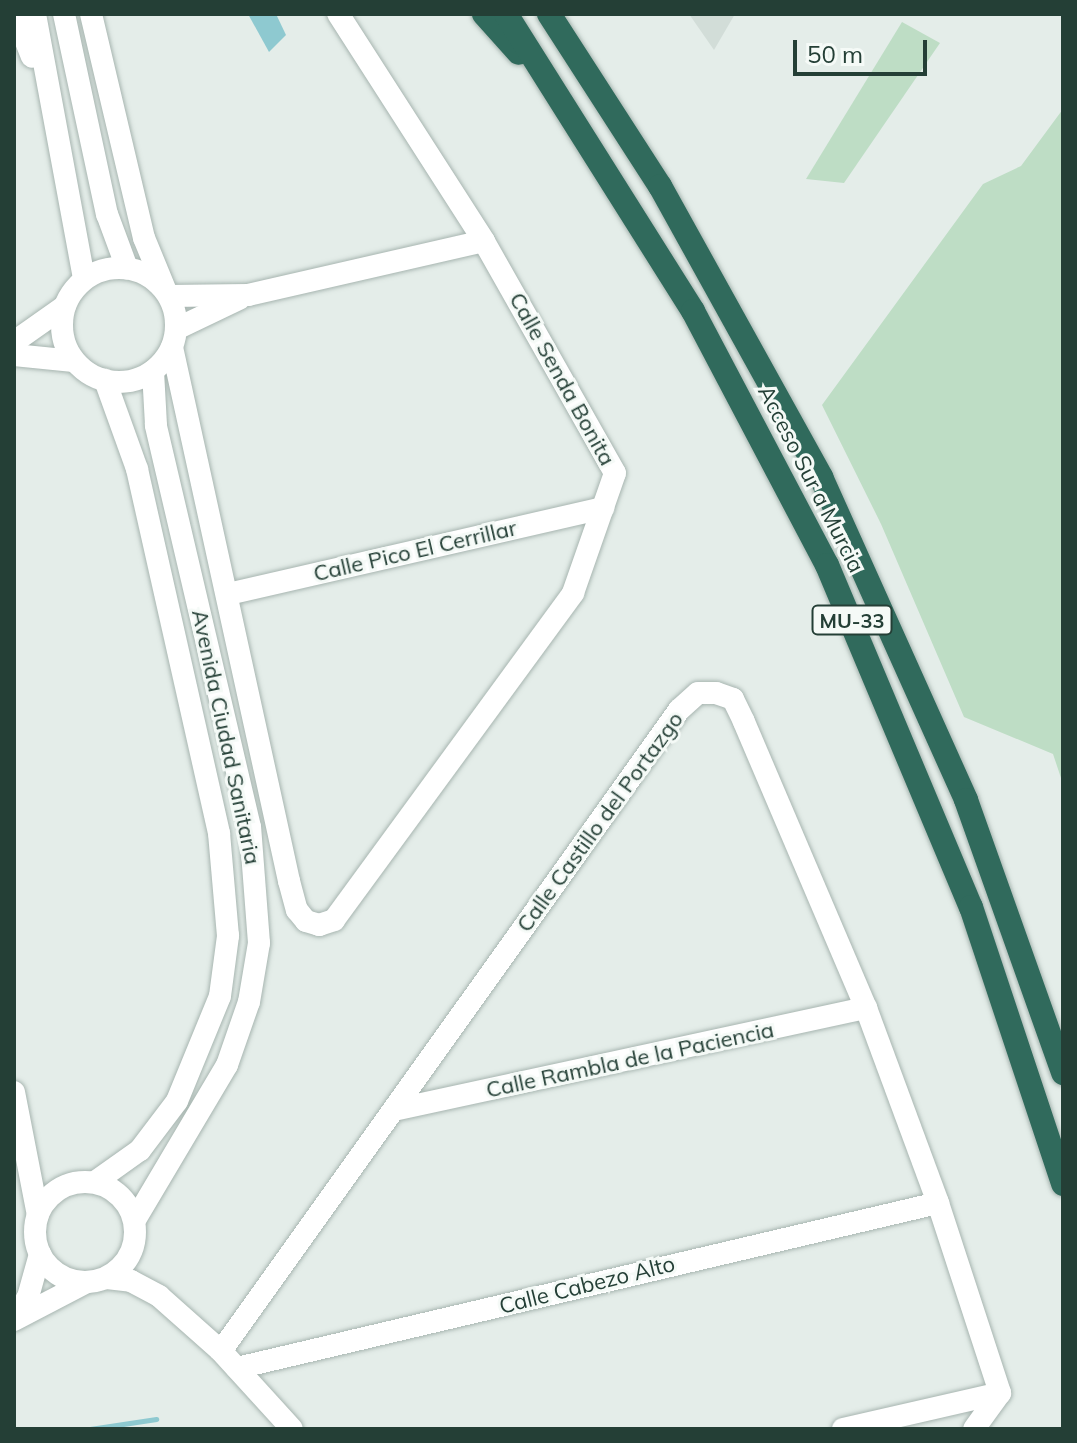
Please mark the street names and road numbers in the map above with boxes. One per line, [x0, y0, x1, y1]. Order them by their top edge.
street label: Calle Senda Bonita [504, 288, 620, 470]
street label: Acceso Sur a Murcia [752, 381, 870, 577]
street label: Calle Pico El Cerrillar [311, 515, 519, 587]
road number: MU-33 [810, 604, 894, 636]
street label: Avenida Ciudad Sanitaria [186, 607, 266, 867]
street label: Calle Castillo del Portazgo [511, 707, 689, 937]
street label: Calle Rambla de la Paciencia [484, 1017, 776, 1103]
street label: Calle Cabezo Alto [496, 1250, 678, 1320]

